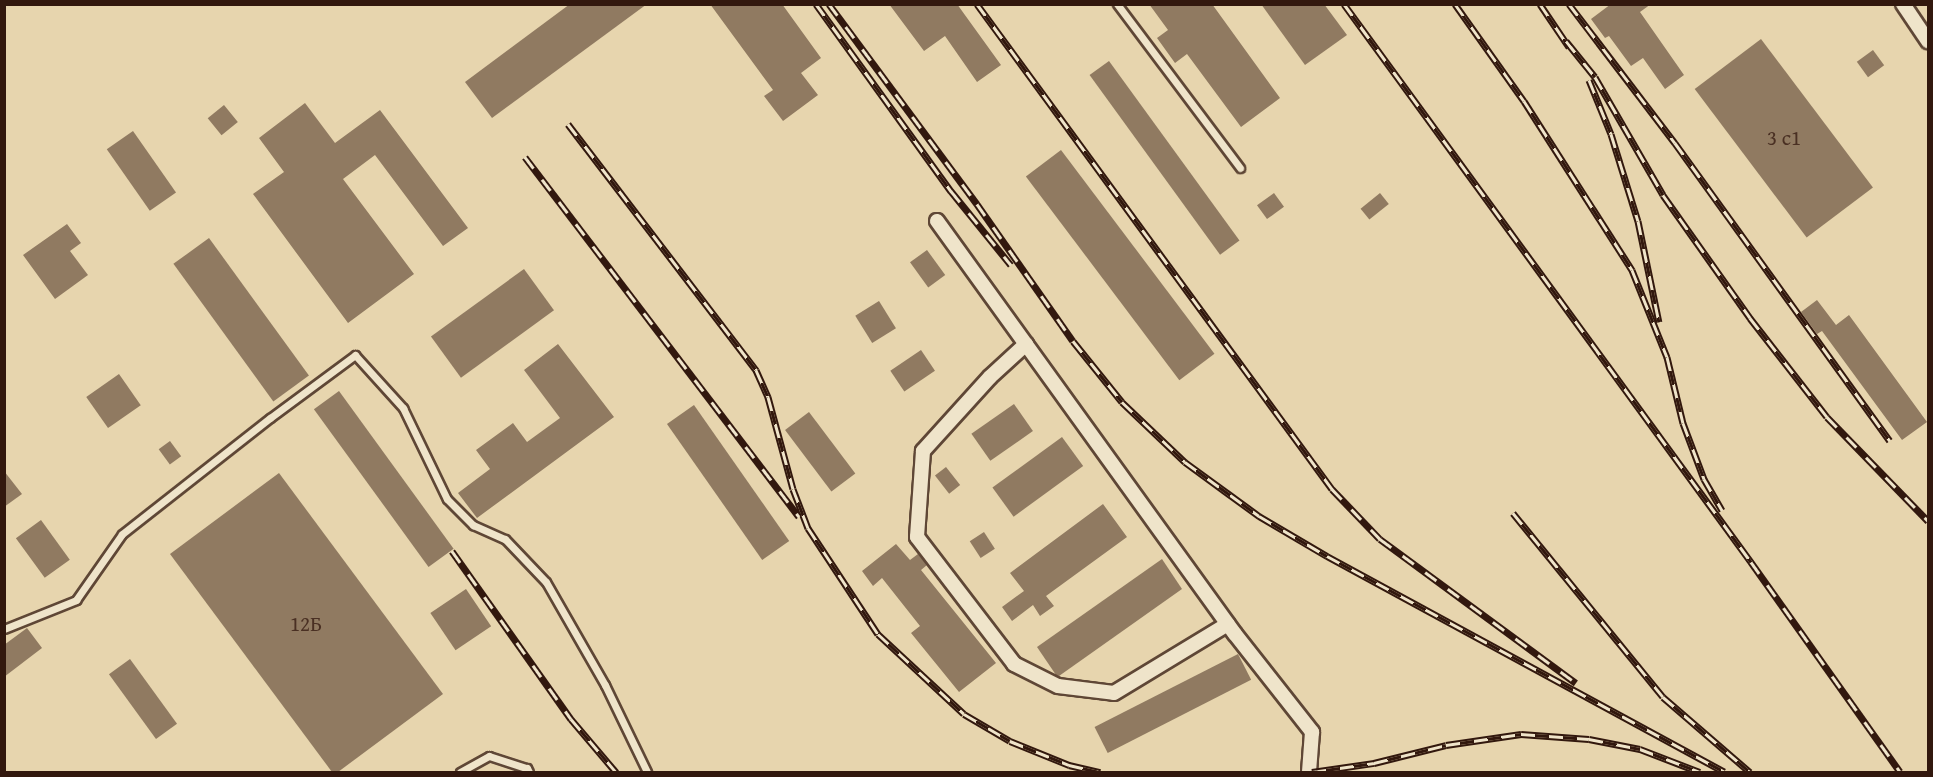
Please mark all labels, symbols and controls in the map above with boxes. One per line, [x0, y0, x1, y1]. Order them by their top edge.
house number: 3 с1 [1767, 125, 1801, 151]
house number: 12Б [290, 611, 322, 637]

